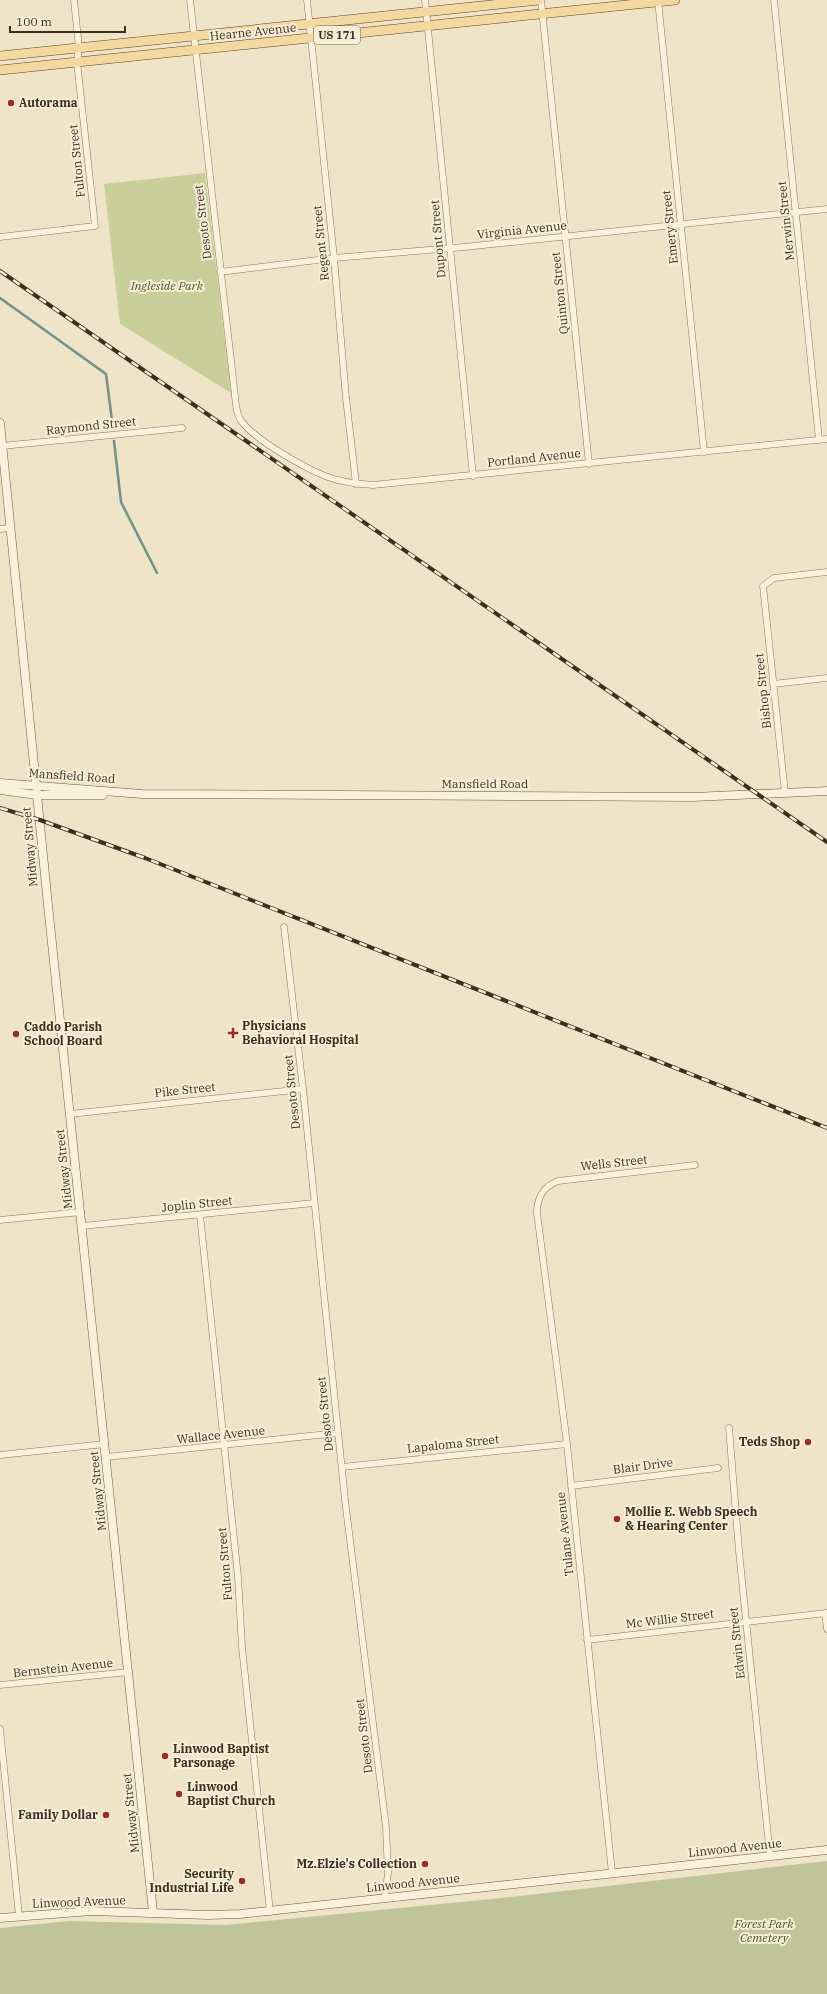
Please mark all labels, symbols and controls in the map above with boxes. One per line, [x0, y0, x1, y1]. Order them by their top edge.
scale bar [10, 8, 125, 34]
text: 100 m [16, 14, 52, 29]
street label: Hearne Avenue [209, 20, 297, 44]
road number: US 171 [314, 26, 360, 44]
place label: Autorama [19, 95, 78, 110]
marker: Autorama [6, 98, 16, 108]
street label: Fulton Street [65, 124, 88, 198]
street label: Merwin Street [774, 181, 797, 262]
street label: Desoto Street [190, 184, 215, 260]
street label: Emery Street [658, 189, 681, 265]
street label: Dupont Street [427, 199, 448, 279]
street label: Regent Street [309, 205, 332, 281]
street label: Virginia Avenue [476, 217, 568, 242]
street label: Quinton Street [548, 251, 571, 335]
park label: Ingleside Park [130, 278, 204, 293]
street label: Raymond Street [45, 413, 137, 438]
street label: Portland Avenue [487, 445, 581, 470]
street label: Bishop Street [751, 653, 774, 730]
street label: Mansfield Road [28, 765, 116, 786]
street label: Mansfield Road [442, 776, 528, 791]
street label: Midway Street [19, 806, 40, 888]
place label: Physicians Behavioral Hospital [242, 1018, 359, 1047]
place label: Caddo Parish School Board [24, 1019, 103, 1048]
marker: Physicians Behavioral Hospital [227, 1027, 239, 1039]
marker: Caddo Parish School Board [11, 1029, 21, 1039]
street label: Desoto Street [280, 1054, 303, 1130]
street label: Pike Street [154, 1079, 216, 1100]
street label: Midway Street [52, 1128, 75, 1210]
street label: Wells Street [580, 1152, 648, 1173]
street label: Joplin Street [161, 1192, 233, 1215]
street label: Desoto Street [313, 1376, 336, 1452]
street label: Wallace Avenue [176, 1422, 266, 1447]
street label: Lapaloma Street [406, 1431, 500, 1456]
place label: Teds Shop [739, 1434, 800, 1449]
marker: Teds Shop [803, 1437, 813, 1447]
street label: Midway Street [86, 1450, 109, 1532]
street label: Blair Drive [612, 1454, 674, 1477]
street label: Tulane Avenue [553, 1491, 576, 1577]
place label: Mollie E. Webb Speech & Hearing Center [625, 1504, 758, 1533]
marker: Mollie E. Webb Speech & Hearing Center [612, 1514, 622, 1524]
street label: Fulton Street [214, 1527, 235, 1601]
street label: Mc Willie Street [625, 1606, 715, 1631]
street label: Edwin Street [725, 1606, 748, 1680]
street label: Bernstein Avenue [12, 1655, 114, 1680]
street label: Desoto Street [351, 1698, 376, 1774]
place label: Linwood Baptist Parsonage [173, 1741, 269, 1770]
marker: Linwood Baptist Parsonage [160, 1751, 170, 1761]
street label: Midway Street [119, 1772, 142, 1854]
place label: Linwood Baptist Church [187, 1779, 276, 1808]
marker: Linwood Baptist Church [174, 1789, 184, 1799]
place label: Family Dollar [18, 1807, 98, 1822]
marker: Family Dollar [101, 1810, 111, 1820]
street label: Linwood Avenue [688, 1835, 782, 1860]
place label: Mz.Elzie's Collection [297, 1856, 417, 1871]
marker: Mz.Elzie's Collection [420, 1859, 430, 1869]
place label: Security Industrial Life [150, 1866, 234, 1895]
street label: Linwood Avenue [366, 1870, 460, 1895]
marker: Security Industrial Life [237, 1876, 247, 1886]
street label: Linwood Avenue [32, 1892, 126, 1911]
park label: Forest Park Cemetery [733, 1916, 794, 1945]

